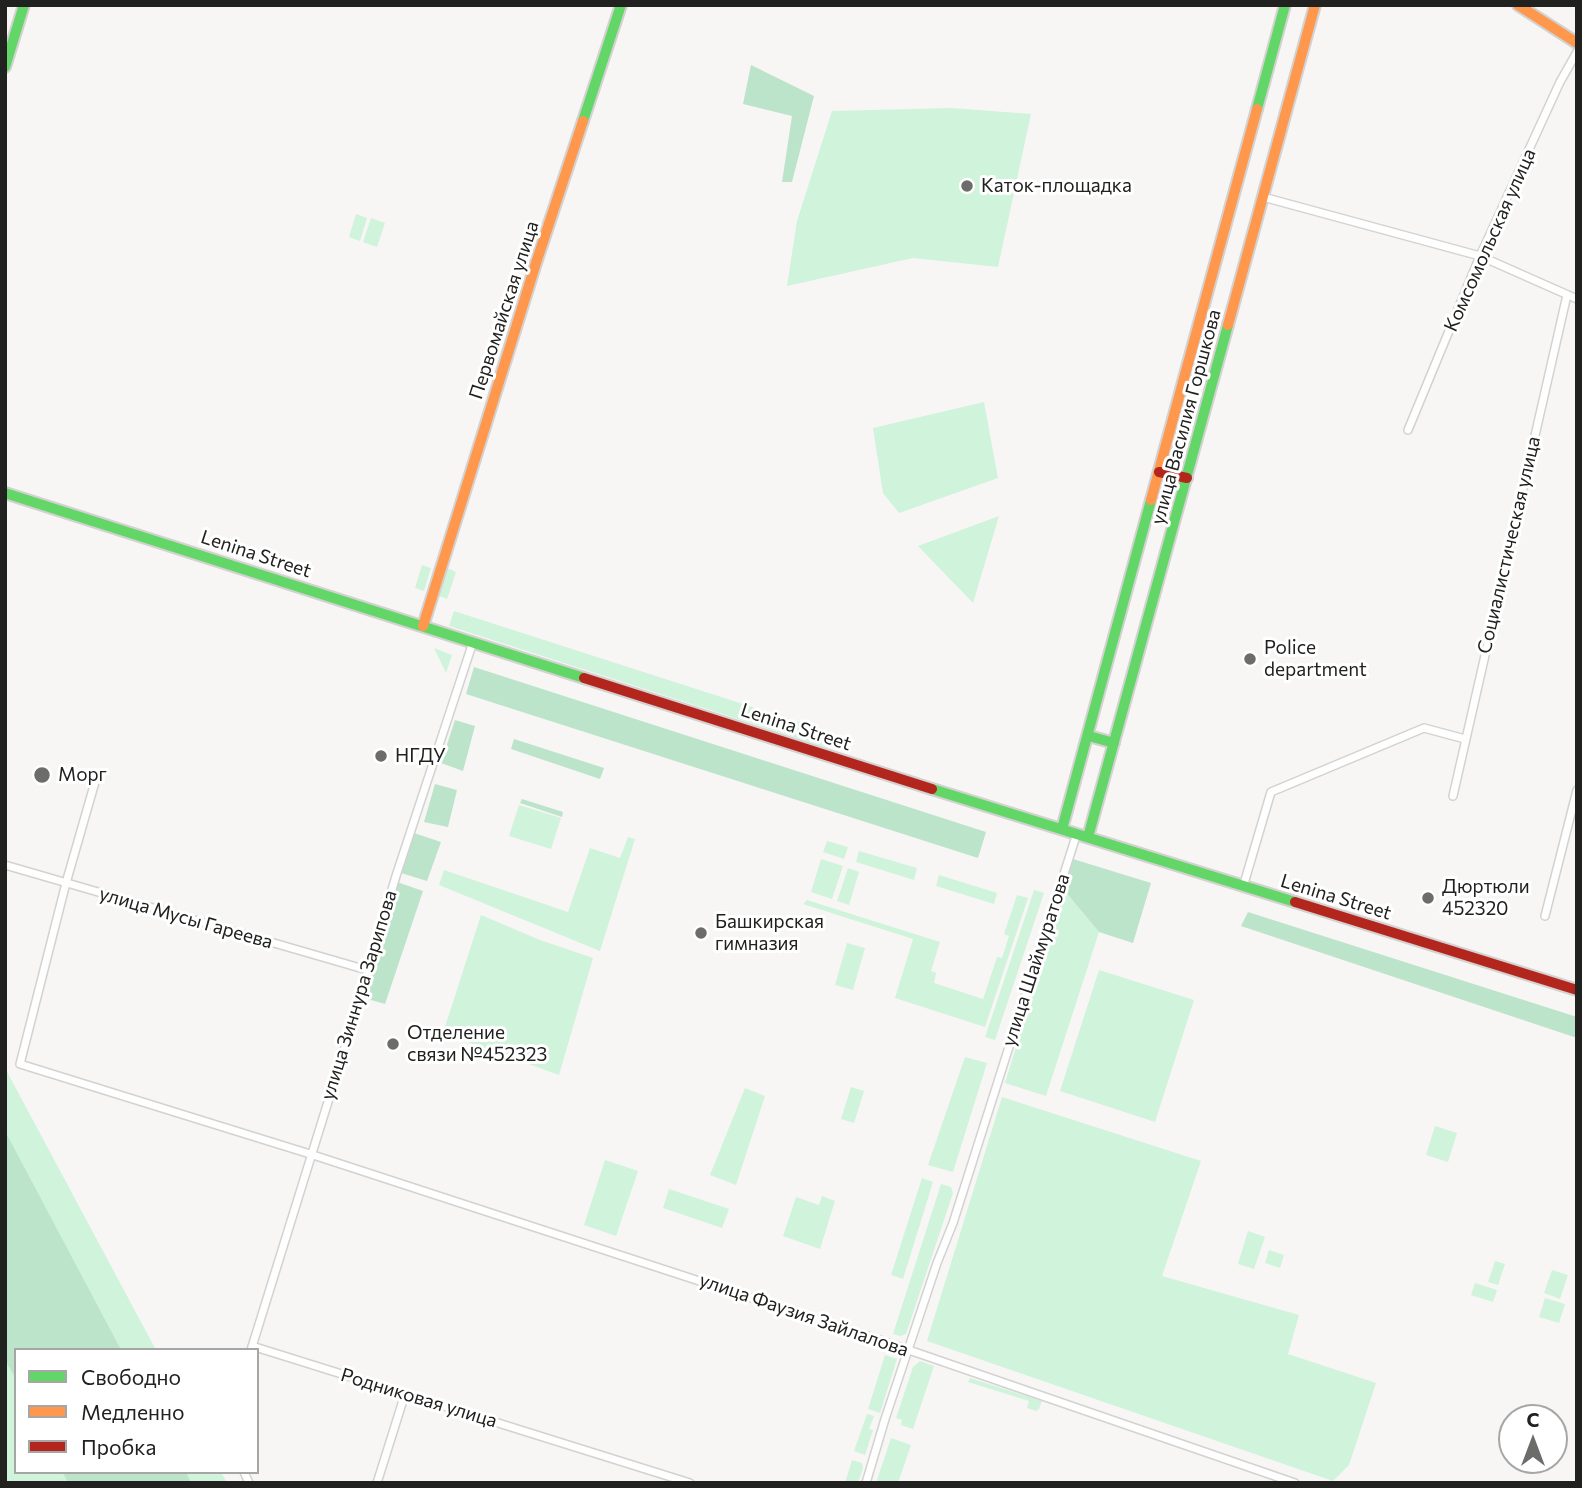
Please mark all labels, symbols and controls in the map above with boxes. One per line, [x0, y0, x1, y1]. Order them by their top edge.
street label: Комсомольская улица [1439, 145, 1541, 335]
place label: Каток-площадка [981, 175, 1132, 197]
marker: Каток-площадка [959, 178, 975, 194]
street label: Первомайская улица [464, 218, 544, 402]
street label: улица Василия Горшкова [1146, 307, 1226, 527]
street label: Социалистическая улица [1473, 434, 1545, 656]
street label: Lenina Street [198, 525, 314, 583]
place label: Police department [1264, 637, 1367, 681]
marker: Police department [1242, 651, 1258, 667]
street label: Lenina Street [738, 698, 854, 756]
place label: НГДУ [395, 745, 446, 767]
marker: НГДУ [373, 748, 389, 764]
place label: Морг [58, 764, 107, 786]
marker: Морг [32, 765, 52, 785]
street label: Lenina Street [1278, 869, 1394, 925]
street label: улица Шаймуратова [997, 871, 1075, 1049]
place label: Дюртюли 452320 [1442, 876, 1530, 920]
street label: улица Мусы Гареева [97, 882, 275, 954]
street label: улица Зиннура Зарипова [316, 887, 402, 1103]
marker: Дюртюли 452320 [1420, 890, 1436, 906]
place label: Башкирская гимназия [715, 911, 824, 955]
marker: Башкирская гимназия [693, 925, 709, 941]
place label: Отделение связи №452323 [407, 1022, 547, 1066]
marker: Отделение связи №452323 [385, 1036, 401, 1052]
street label: улица Фаузия Зайлалова [696, 1268, 912, 1362]
legend [14, 1348, 259, 1474]
street label: Родниковая улица [338, 1363, 500, 1433]
text: Свободно [81, 1364, 181, 1389]
text: Медленно [81, 1399, 185, 1424]
north arrow [1498, 1404, 1568, 1474]
text: С [1527, 1408, 1540, 1431]
text: Пробка [81, 1434, 156, 1459]

